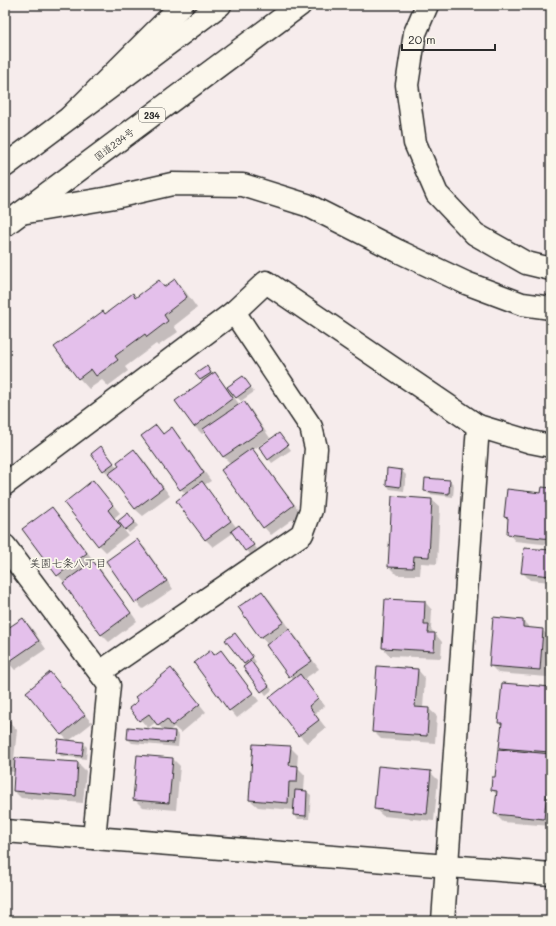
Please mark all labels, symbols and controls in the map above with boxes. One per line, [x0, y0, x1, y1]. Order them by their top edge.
scale bar [402, 26, 495, 52]
text: 20 m [408, 31, 436, 47]
road number: 234 [139, 108, 165, 122]
street label: 国道234号 [91, 124, 137, 164]
district label: 美園七条八丁目 [30, 555, 107, 570]

